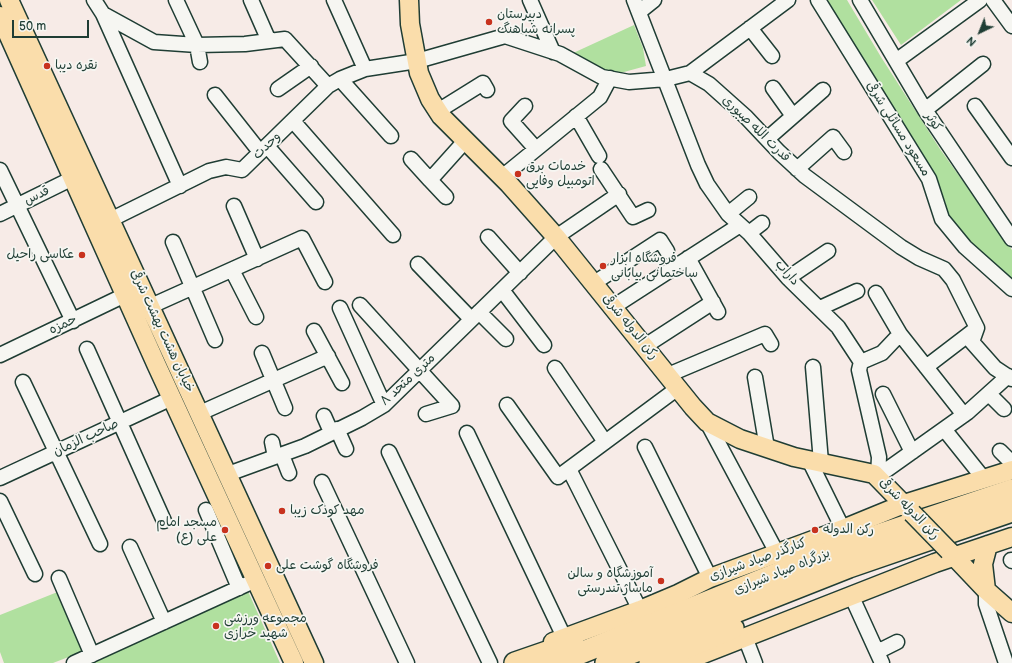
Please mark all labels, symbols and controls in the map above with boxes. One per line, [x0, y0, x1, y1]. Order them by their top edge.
place label: دبیرستان پسرانه شباهنگ [497, 7, 575, 38]
scale bar [14, 12, 91, 38]
north arrow [960, 12, 1000, 52]
marker: دبیرستان پسرانه شباهنگ [484, 17, 494, 27]
text: 50 m [19, 19, 46, 34]
text: N [964, 34, 979, 49]
place label: نقره دیبا [55, 58, 97, 74]
marker: نقره دیبا [42, 61, 52, 71]
street label: مسعود مسائلی شرقی [863, 79, 933, 179]
street label: قدرت الله صبوری [719, 93, 793, 165]
street label: کوثر [921, 109, 945, 135]
street label: وحدت [250, 129, 284, 163]
place label: خدمات برق اتومبیل وفایی [526, 159, 595, 190]
marker: خدمات برق اتومبیل وفایی [513, 169, 523, 179]
street label: قدس [22, 183, 52, 209]
place label: عکاسی راحیل [6, 247, 74, 263]
marker: عکاسی راحیل [77, 250, 87, 260]
place label: فروشگاه ابزار ساختمانی بیابانی [611, 251, 698, 282]
street label: داراب [771, 257, 803, 289]
marker: فروشگاه ابزار ساختمانی بیابانی [598, 261, 608, 271]
street label: خیابان هشت بهشت شرقی [127, 267, 197, 395]
street label: رکن الدوله شرقی [599, 291, 661, 363]
street label: حمزه [47, 312, 79, 338]
street label: ۸ متری متحد [377, 351, 439, 409]
street label: صاحب الزمان [51, 416, 121, 460]
street label: رکن الدوله شرقی [876, 475, 942, 543]
place label: مهد کودک زیبا [290, 503, 365, 519]
marker: مهد کودک زیبا [277, 506, 287, 516]
place label: مسجد امام علی (ع) [156, 515, 217, 546]
place label: رکن الدوله [823, 522, 874, 538]
marker: مسجد امام علی (ع) [220, 525, 230, 535]
marker: رکن الدوله [810, 525, 820, 535]
street label: کنارگذر صیاد شیرازی [707, 535, 809, 585]
street label: بزرگراه صیاد شیرازی [732, 546, 832, 598]
place label: فروشگاه گوشت علی [276, 558, 379, 574]
marker: فروشگاه گوشت علی [263, 561, 273, 571]
place label: آموزشگاه و سالن ماساژ تندرستی [567, 566, 653, 597]
marker: آموزشگاه و سالن ماساژ تندرستی [656, 576, 666, 586]
place label: مجموعه ورزشی شهید خرازی [224, 611, 307, 642]
marker: مجموعه ورزشی شهید خرازی [211, 621, 221, 631]

